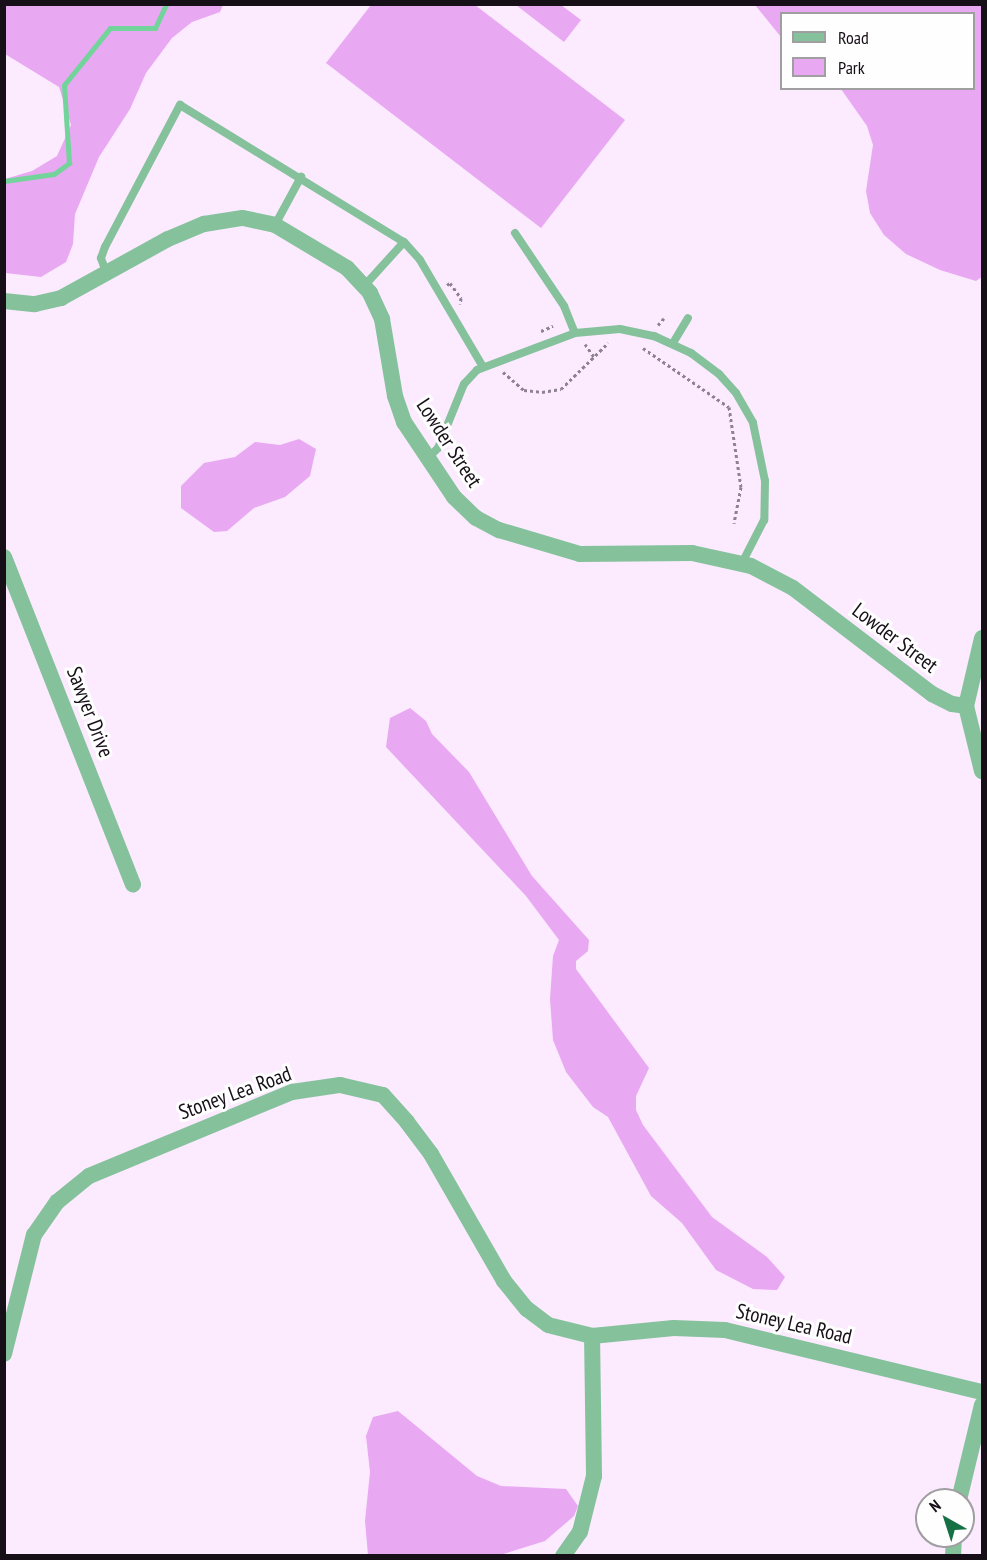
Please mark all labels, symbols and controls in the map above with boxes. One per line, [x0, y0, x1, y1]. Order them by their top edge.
legend [780, 12, 975, 90]
text: Road [838, 26, 869, 49]
text: Park [838, 56, 865, 79]
street label: Lowder Street [411, 394, 487, 492]
street label: Lowder Street [847, 598, 943, 678]
street label: Sawyer Drive [61, 663, 119, 761]
street label: Stoney Lea Road [175, 1061, 295, 1125]
street label: Stoney Lea Road [733, 1298, 855, 1350]
north arrow [915, 1488, 975, 1548]
text: N [925, 1495, 945, 1516]

